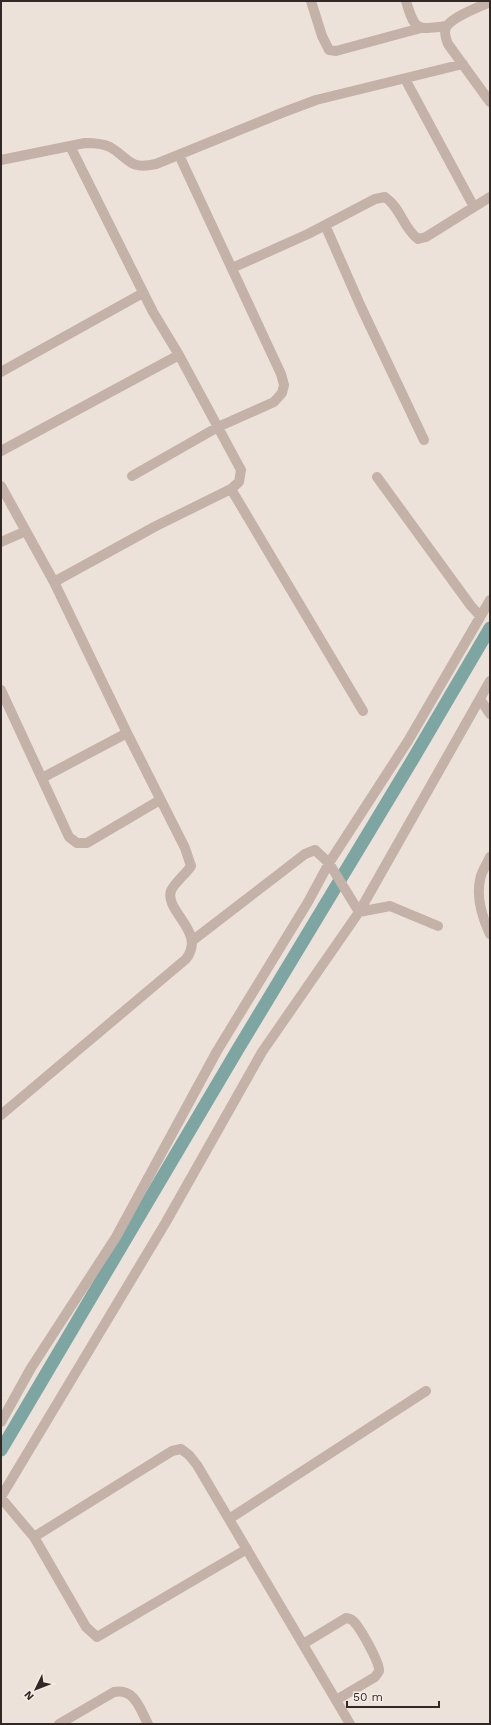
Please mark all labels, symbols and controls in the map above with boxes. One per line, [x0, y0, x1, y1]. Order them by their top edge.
north arrow [16, 1669, 56, 1709]
scale bar [347, 1683, 439, 1709]
text: N [22, 1688, 37, 1703]
text: 50 m [353, 1690, 383, 1704]

